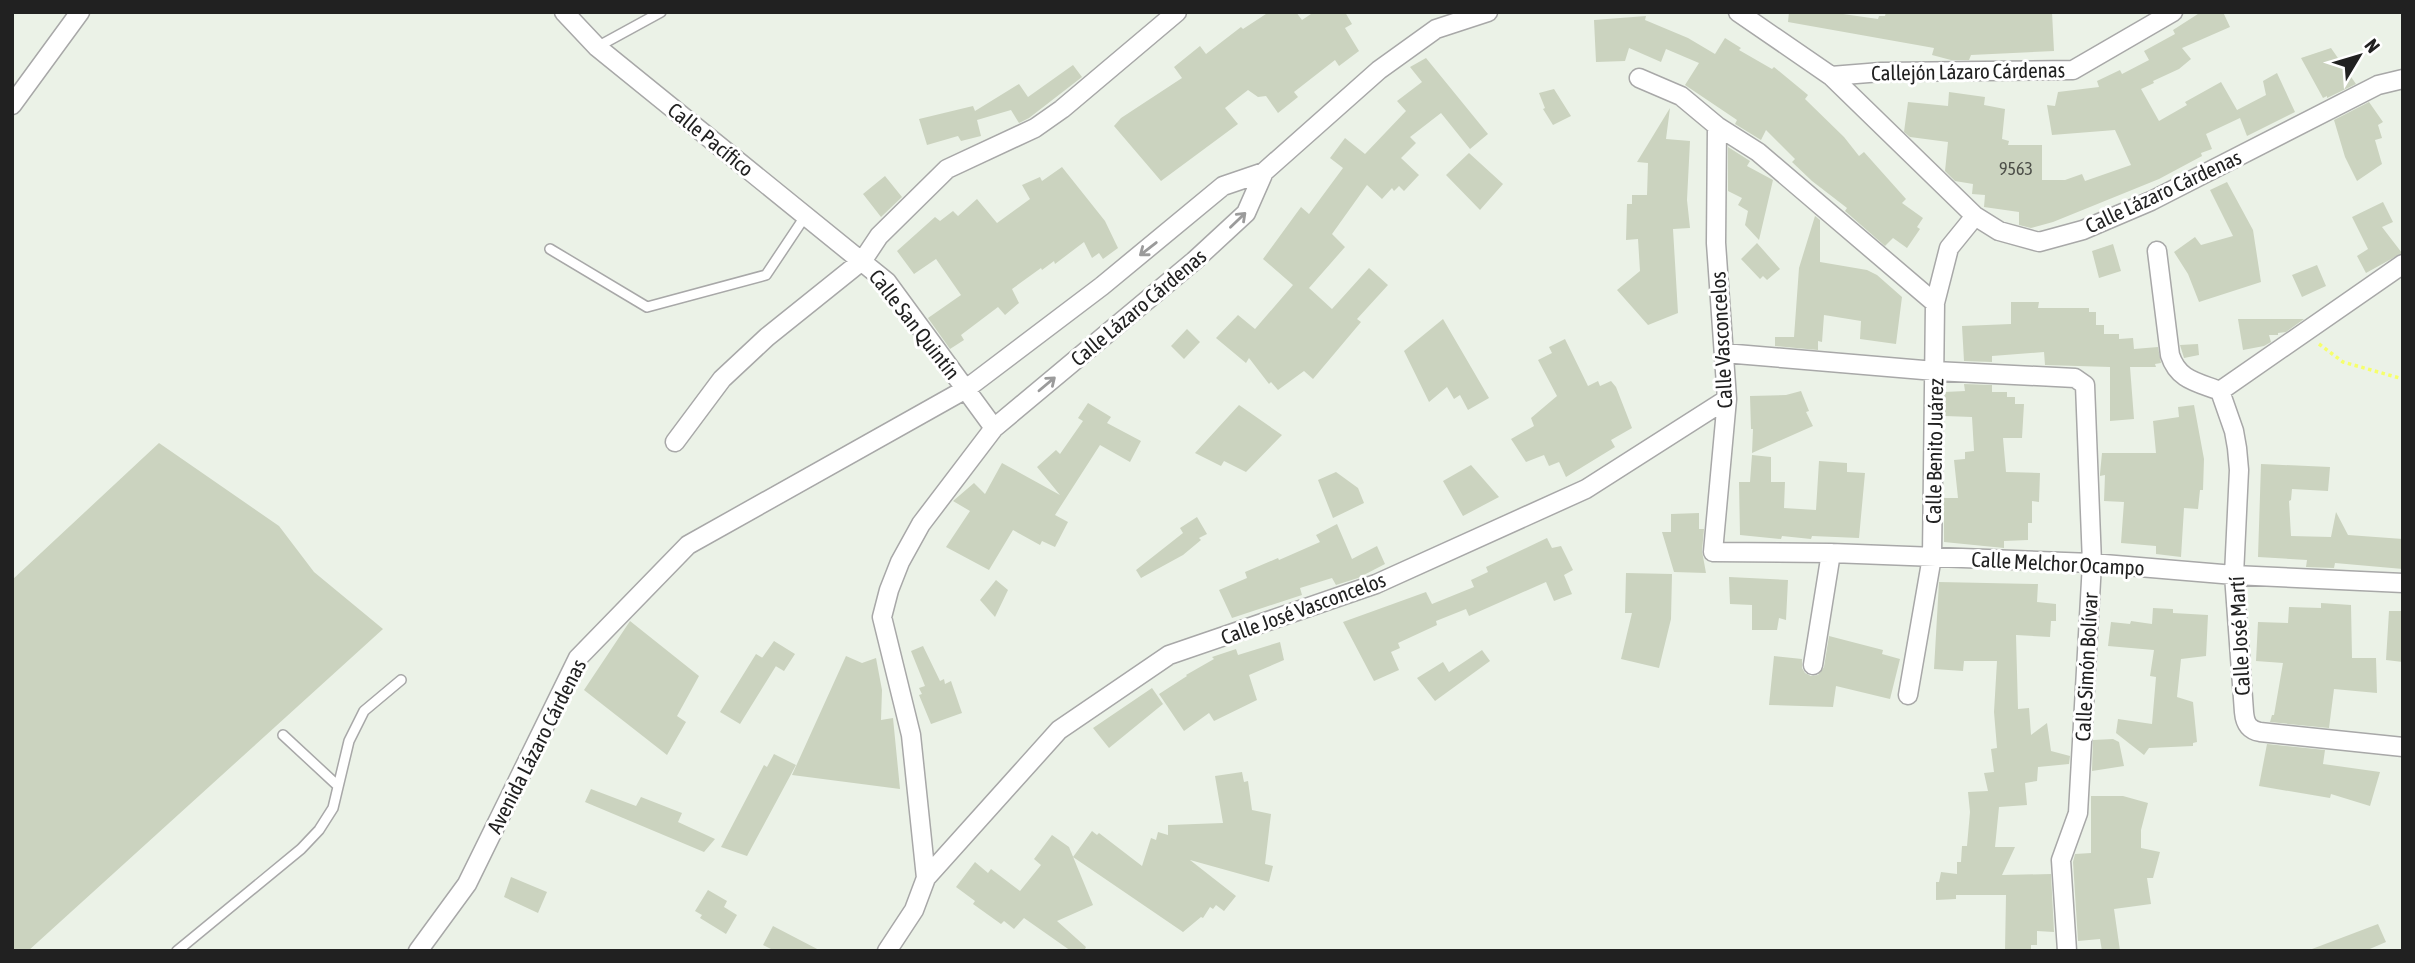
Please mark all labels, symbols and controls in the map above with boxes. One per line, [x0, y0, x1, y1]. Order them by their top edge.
north arrow [2324, 21, 2394, 91]
text: N [2360, 34, 2385, 57]
street label: Callejón Lázaro Cárdenas [1871, 57, 2065, 85]
street label: Calle Pacífico [663, 97, 759, 181]
street label: Calle Lázaro Cárdenas [2081, 144, 2245, 238]
house number: 9563 [1999, 158, 2033, 179]
one-way arrow [1229, 212, 1246, 229]
one-way arrow [1139, 242, 1157, 257]
street label: Calle Lázaro Cárdenas [1066, 244, 1210, 370]
street label: Calle San Quintín [865, 264, 965, 384]
street label: Calle Vasconcelos [1705, 271, 1737, 409]
one-way arrow [1037, 377, 1055, 392]
street label: Calle Benito Juárez [1921, 378, 1947, 524]
street label: Calle Melchor Ocampo [1971, 546, 2145, 580]
street label: Calle José Vasconcelos [1217, 567, 1389, 649]
street label: Calle José Martí [2224, 575, 2254, 696]
street label: Calle Simón Bolívar [2070, 591, 2102, 742]
street label: Avenida Lázaro Cárdenas [482, 655, 590, 837]

